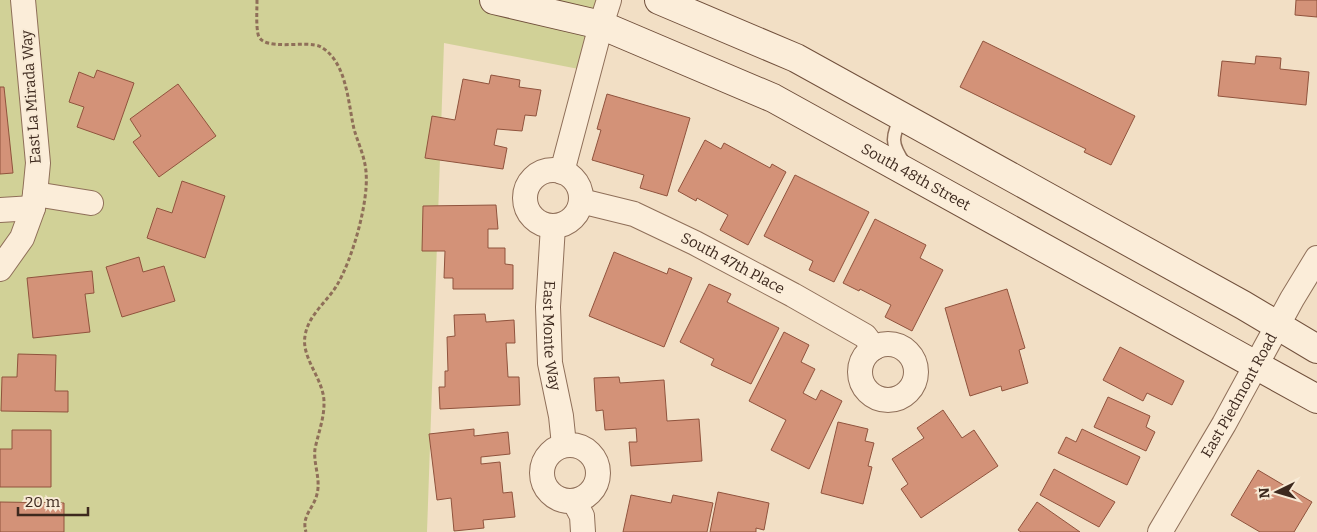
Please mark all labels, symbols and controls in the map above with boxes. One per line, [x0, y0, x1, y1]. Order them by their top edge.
street label: East La Mirada Way [17, 29, 45, 164]
street label: South 48th Street [858, 140, 974, 215]
street label: South 47th Place [678, 229, 788, 298]
street label: East Monte Way [539, 280, 565, 392]
street label: East Piedmont Road [1197, 330, 1281, 461]
north arrow [1252, 467, 1302, 517]
scale bar [18, 484, 88, 516]
text: N [1256, 487, 1273, 499]
text: 20 m [25, 493, 61, 511]

